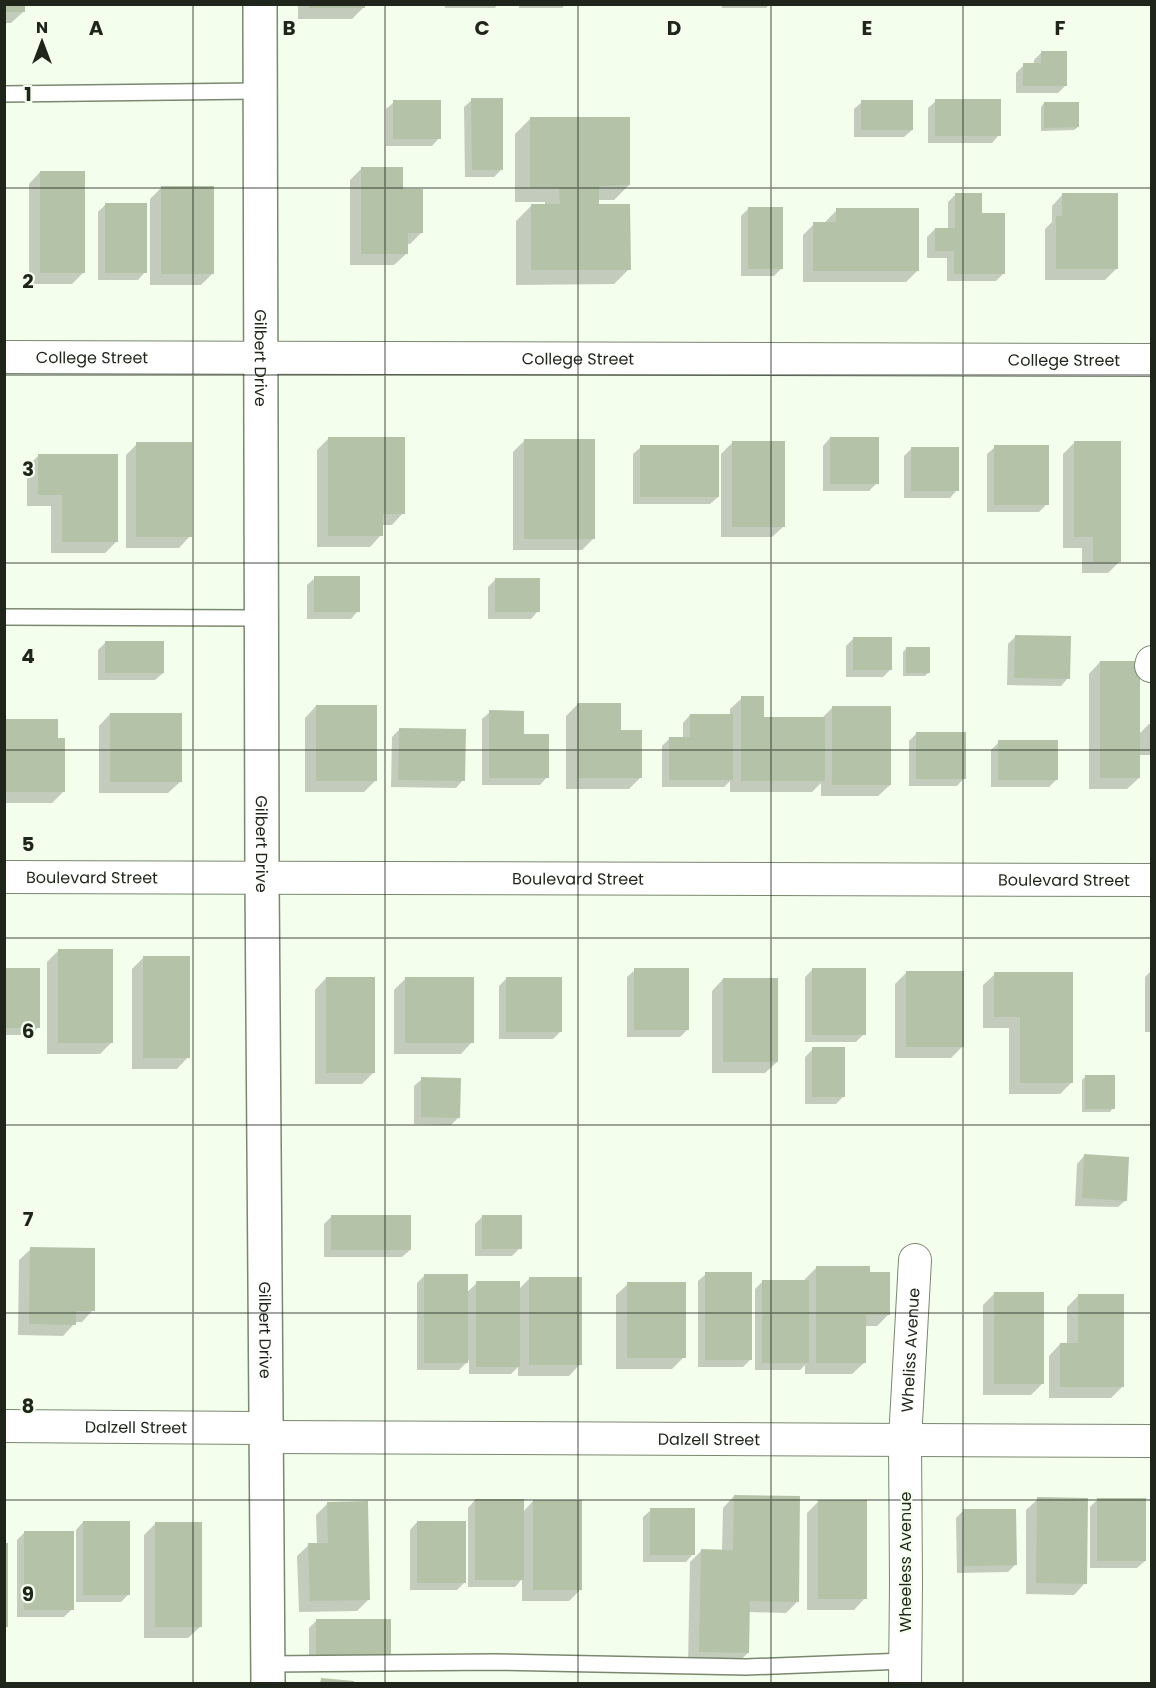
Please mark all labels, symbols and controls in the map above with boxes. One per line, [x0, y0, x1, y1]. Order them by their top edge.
north arrow [12, 12, 72, 72]
text: A [89, 14, 104, 42]
text: B [282, 14, 296, 42]
text: C [474, 14, 490, 42]
text: D [667, 14, 681, 42]
text: E [862, 14, 872, 42]
text: F [1055, 14, 1066, 42]
text: N [36, 16, 48, 39]
text: 1 [24, 80, 32, 108]
text: 2 [22, 267, 34, 295]
street label: Gilbert Drive [249, 309, 272, 407]
street label: College Street [36, 346, 148, 369]
street label: College Street [522, 347, 634, 371]
street label: College Street [1008, 349, 1120, 372]
text: 3 [22, 455, 34, 483]
text: 4 [21, 642, 35, 670]
street label: Gilbert Drive [250, 795, 273, 893]
text: 5 [22, 830, 35, 858]
street label: Boulevard Street [26, 866, 158, 889]
street label: Boulevard Street [512, 867, 644, 891]
street label: Boulevard Street [998, 869, 1130, 892]
text: 6 [22, 1017, 34, 1045]
text: 7 [23, 1205, 34, 1233]
street label: Gilbert Drive [253, 1281, 277, 1379]
street label: Wheliss Avenue [896, 1287, 925, 1413]
text: 8 [22, 1392, 34, 1420]
street label: Dalzell Street [85, 1416, 187, 1439]
street label: Dalzell Street [658, 1428, 760, 1451]
street label: Wheeless Avenue [894, 1492, 917, 1632]
text: 9 [22, 1580, 34, 1608]

